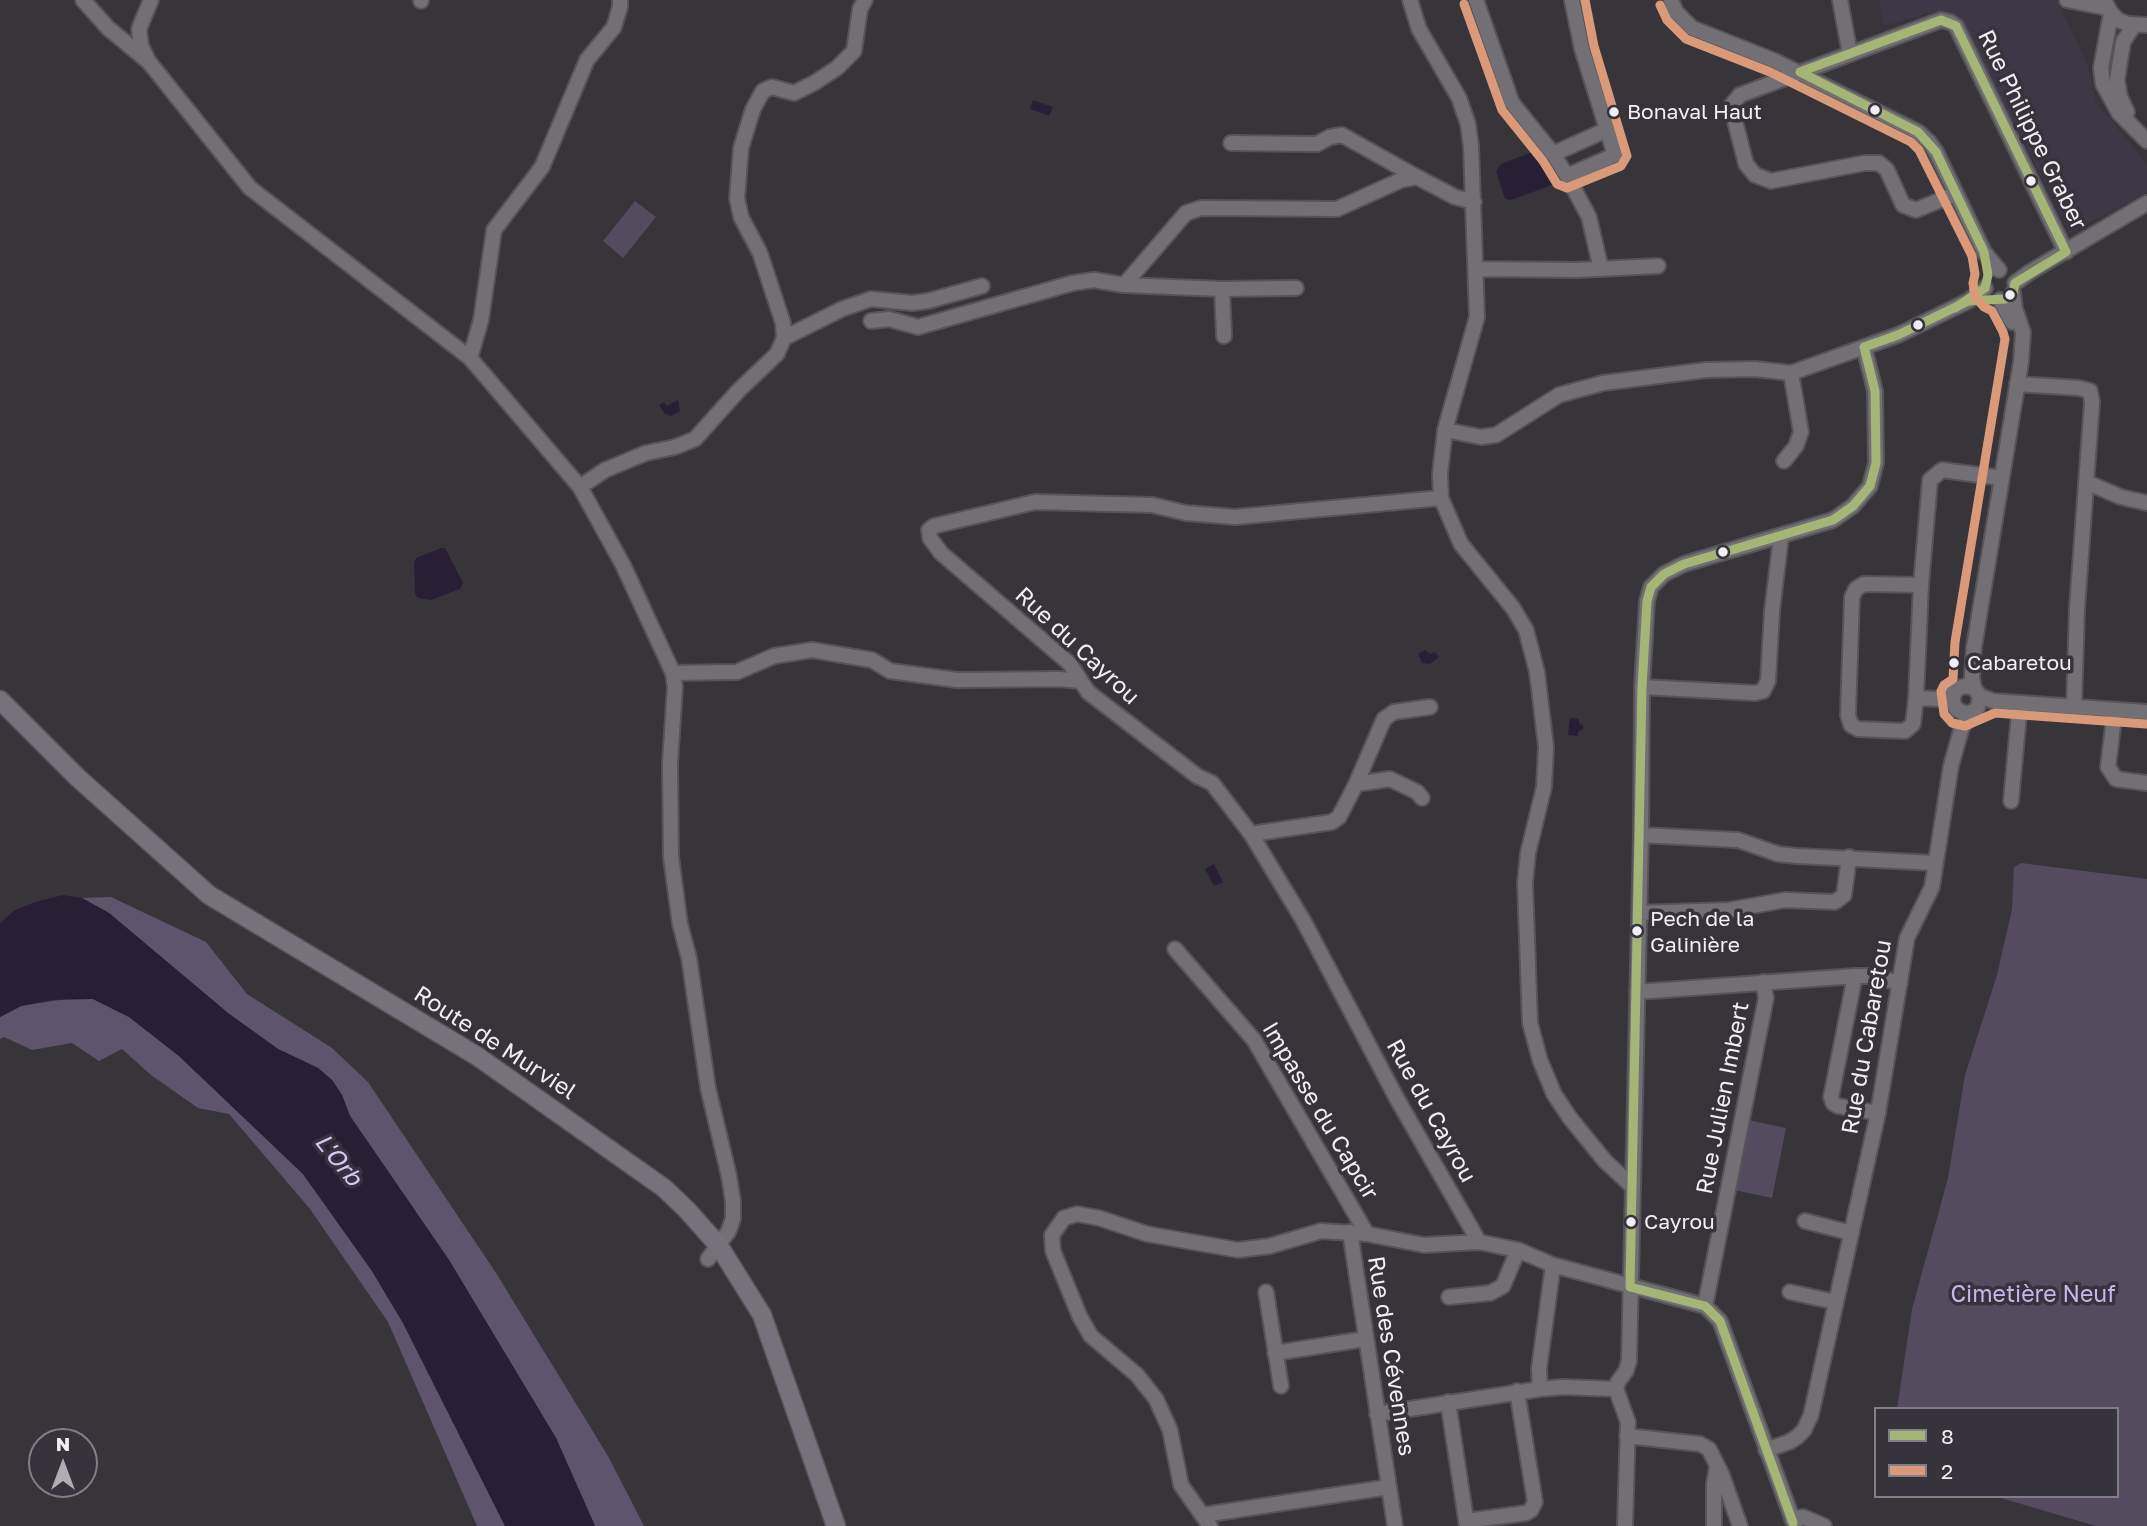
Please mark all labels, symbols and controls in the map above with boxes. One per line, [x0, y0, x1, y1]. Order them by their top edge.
street label: Rue Philippe Graber [1972, 26, 2092, 234]
place label: Bonaval Haut [1627, 99, 1762, 125]
unlabelled marker [1868, 103, 1882, 117]
marker: Bonaval Haut [1607, 105, 1621, 119]
unlabelled marker [2024, 174, 2038, 188]
unlabelled marker [2003, 288, 2017, 302]
unlabelled marker [1911, 318, 1925, 332]
unlabelled marker [1716, 545, 1730, 559]
street label: Rue du Cayrou [1009, 582, 1145, 710]
place label: Cabaretou [1967, 650, 2072, 676]
marker: Cabaretou [1947, 656, 1961, 670]
place label: Pech de la Galinière [1650, 906, 1754, 956]
marker: Pech de la Galinière [1630, 924, 1644, 938]
street label: Rue du Cabaretou [1836, 938, 1898, 1136]
street label: Route de Murviel [409, 980, 581, 1106]
street label: Rue Julien Imbert [1691, 1000, 1755, 1196]
street label: Impasse du Capcir [1256, 1017, 1384, 1205]
street label: Rue du Cayrou [1380, 1035, 1482, 1187]
water label: L'Orb [308, 1128, 368, 1192]
place label: Cayrou [1644, 1209, 1715, 1235]
marker: Cayrou [1624, 1215, 1638, 1229]
street label: Rue des Cévennes [1362, 1254, 1420, 1458]
park label: Cimetière Neuf [1950, 1281, 2116, 1309]
legend [1874, 1407, 2119, 1498]
text: 8 [1941, 1423, 1954, 1449]
north arrow [28, 1428, 98, 1498]
text: N [56, 1432, 70, 1455]
text: 2 [1941, 1458, 1953, 1484]

